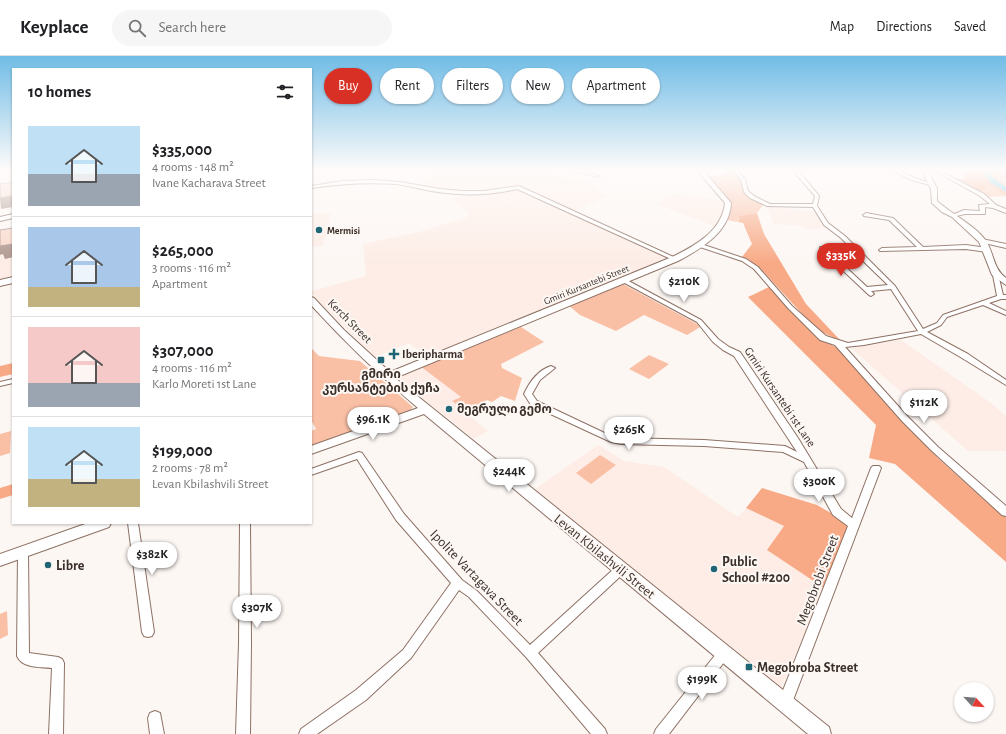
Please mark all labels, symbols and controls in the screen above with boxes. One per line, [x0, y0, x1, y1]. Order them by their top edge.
search box [112, 10, 392, 46]
icon: search [126, 17, 148, 39]
text: Keyplace [20, 18, 88, 37]
text: Search here [158, 20, 226, 35]
text: Map [830, 20, 854, 34]
text: Directions [876, 20, 932, 34]
text: Saved [954, 20, 986, 34]
chip: Buy [324, 68, 372, 104]
chip: Rent [380, 68, 434, 104]
chip: Filters [442, 68, 503, 104]
chip: New [511, 68, 564, 104]
chip: Apartment [572, 68, 660, 104]
icon: filters [274, 81, 296, 103]
text: 10 homes [28, 83, 91, 100]
text: $335,000 [152, 141, 212, 158]
icon: home [60, 142, 108, 190]
text: 4 rooms · 148 m² [152, 161, 234, 174]
text: Ivane Kacharava Street [152, 177, 266, 190]
marker: Mermisi [314, 225, 324, 235]
place label: Mermisi [327, 226, 360, 236]
text: $265,000 [152, 242, 214, 259]
icon: home [60, 243, 108, 291]
pin: $335K [813, 243, 869, 277]
text: $335K [826, 249, 856, 262]
text: 3 rooms · 116 m² [152, 262, 231, 275]
street label: Gmiri Kursantebi Street [542, 263, 631, 307]
pin: $210K [656, 269, 712, 303]
text: $210K [668, 275, 700, 288]
text: Apartment [152, 278, 207, 291]
street label: Kerch Street [326, 297, 374, 345]
text: $307,000 [152, 342, 214, 359]
icon: home [60, 343, 108, 391]
street label: Gmiri Kursantebi 1st Lane [742, 345, 818, 449]
place label: Iberipharma [402, 348, 463, 360]
marker: Iberipharma [389, 349, 399, 359]
marker: გმირი კურსანტების ქუჩა [376, 355, 386, 365]
text: 4 rooms · 116 m² [152, 362, 232, 375]
place label: გმირი კურსანტების ქუჩა [322, 368, 440, 395]
text: Karlo Moreti 1st Lane [152, 378, 256, 391]
pin: $112K [896, 390, 952, 424]
text: $112K [910, 396, 938, 409]
place label: მეგრული გემო [457, 403, 552, 417]
marker: მეგრული გემო [444, 404, 454, 414]
pin: $96.1K [340, 407, 406, 441]
text: $96.1K [356, 413, 390, 426]
pin: $265K [601, 417, 657, 451]
text: $265K [613, 423, 645, 436]
text: $199,000 [152, 442, 213, 459]
icon: home [60, 443, 108, 491]
pin: $244K [481, 459, 537, 493]
text: 2 rooms · 78 m² [152, 462, 228, 475]
text: $244K [493, 465, 525, 478]
pin: $300K [791, 469, 847, 503]
text: $300K [803, 475, 835, 488]
text: Levan Kbilashvili Street [152, 478, 268, 491]
street label: Levan Kbilashvili Street [551, 512, 658, 602]
street label: Ipolite Vartagava Street [427, 527, 526, 629]
street label: Megobrobi Street [794, 533, 842, 627]
pin: $382K [124, 542, 180, 576]
text: $382K [136, 548, 168, 561]
place label: Public School #200 [722, 555, 790, 585]
place label: Libre [56, 559, 85, 573]
marker: Libre [43, 560, 53, 570]
marker: Public School #200 [709, 564, 719, 574]
pin: $307K [229, 595, 285, 629]
text: $307K [241, 601, 273, 614]
place label: Megobroba Street [757, 661, 858, 675]
marker: Megobroba Street [744, 662, 754, 672]
pin: $199K [674, 667, 730, 701]
text: $199K [687, 673, 717, 686]
north arrow [954, 682, 994, 722]
map controls [954, 682, 994, 722]

